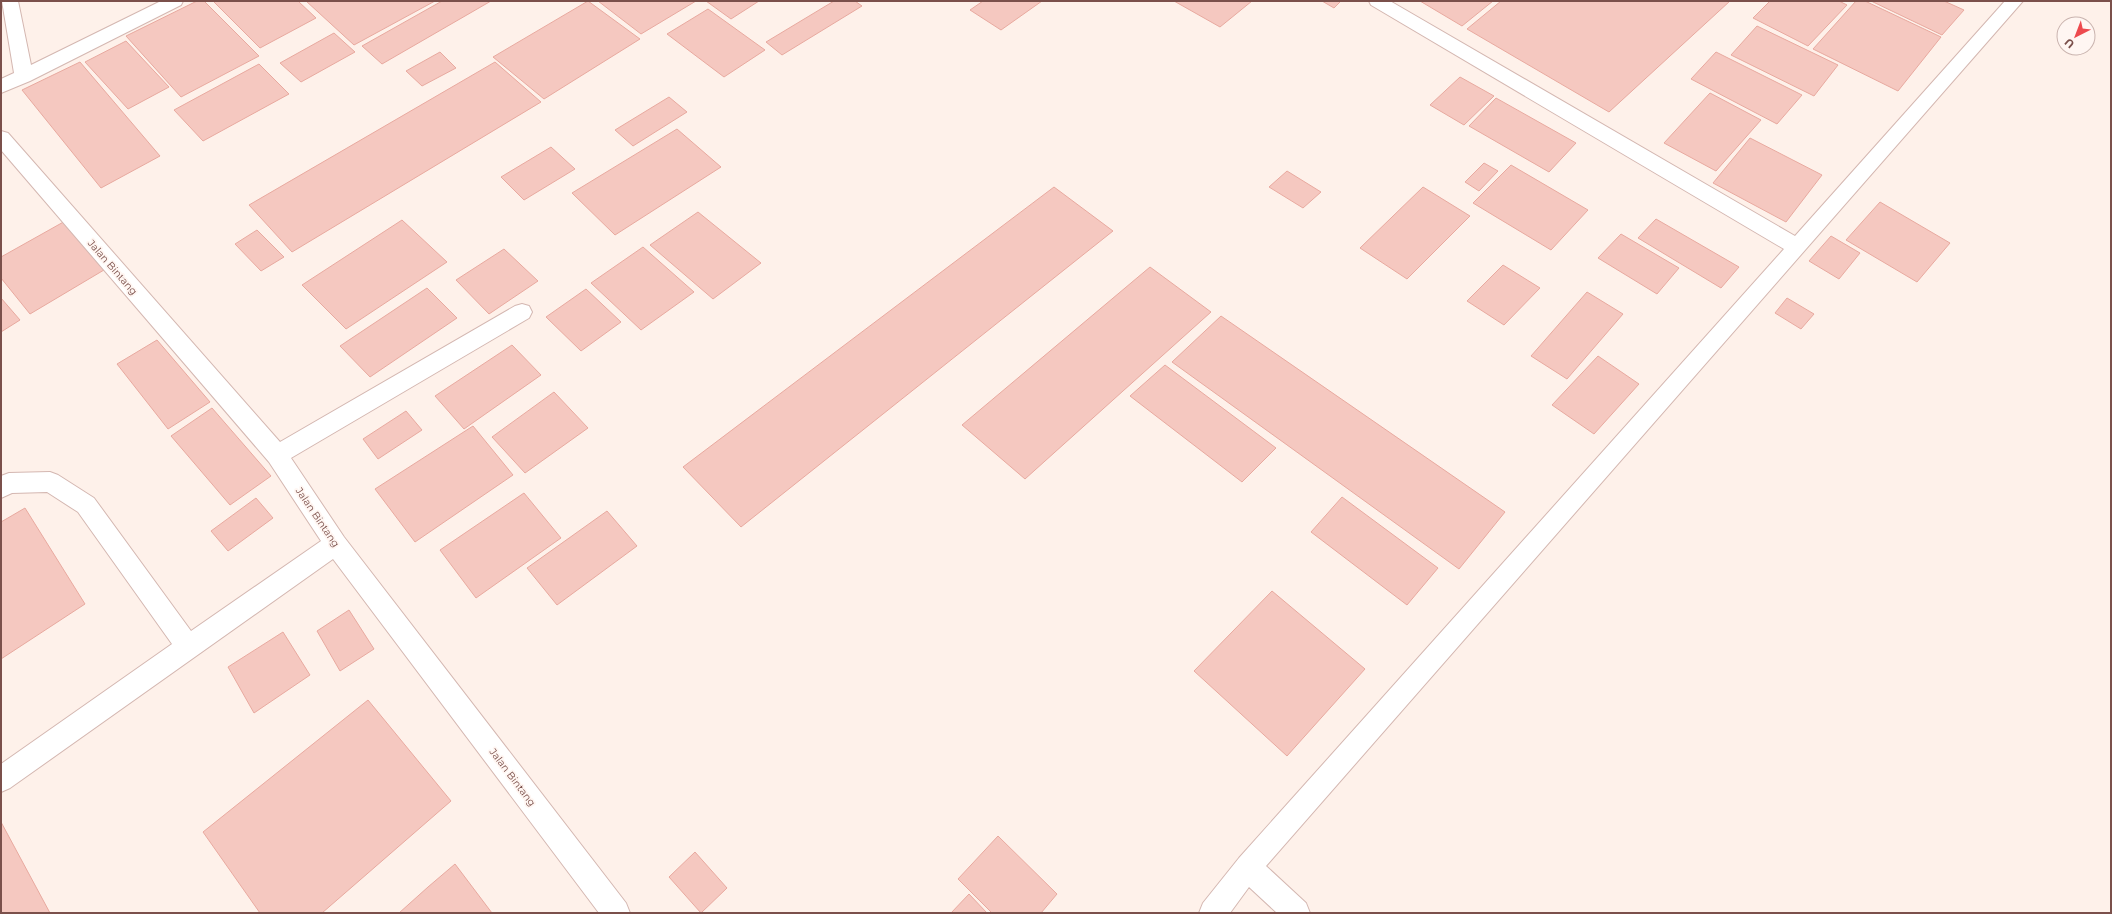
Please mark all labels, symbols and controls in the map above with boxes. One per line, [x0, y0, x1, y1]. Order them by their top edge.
north arrow [2056, 16, 2096, 56]
text: U [2061, 35, 2077, 52]
street label: Jalan Bintang [84, 236, 140, 298]
street label: Jalan Bintang [292, 484, 342, 550]
street label: Jalan Bintang [486, 745, 539, 809]

